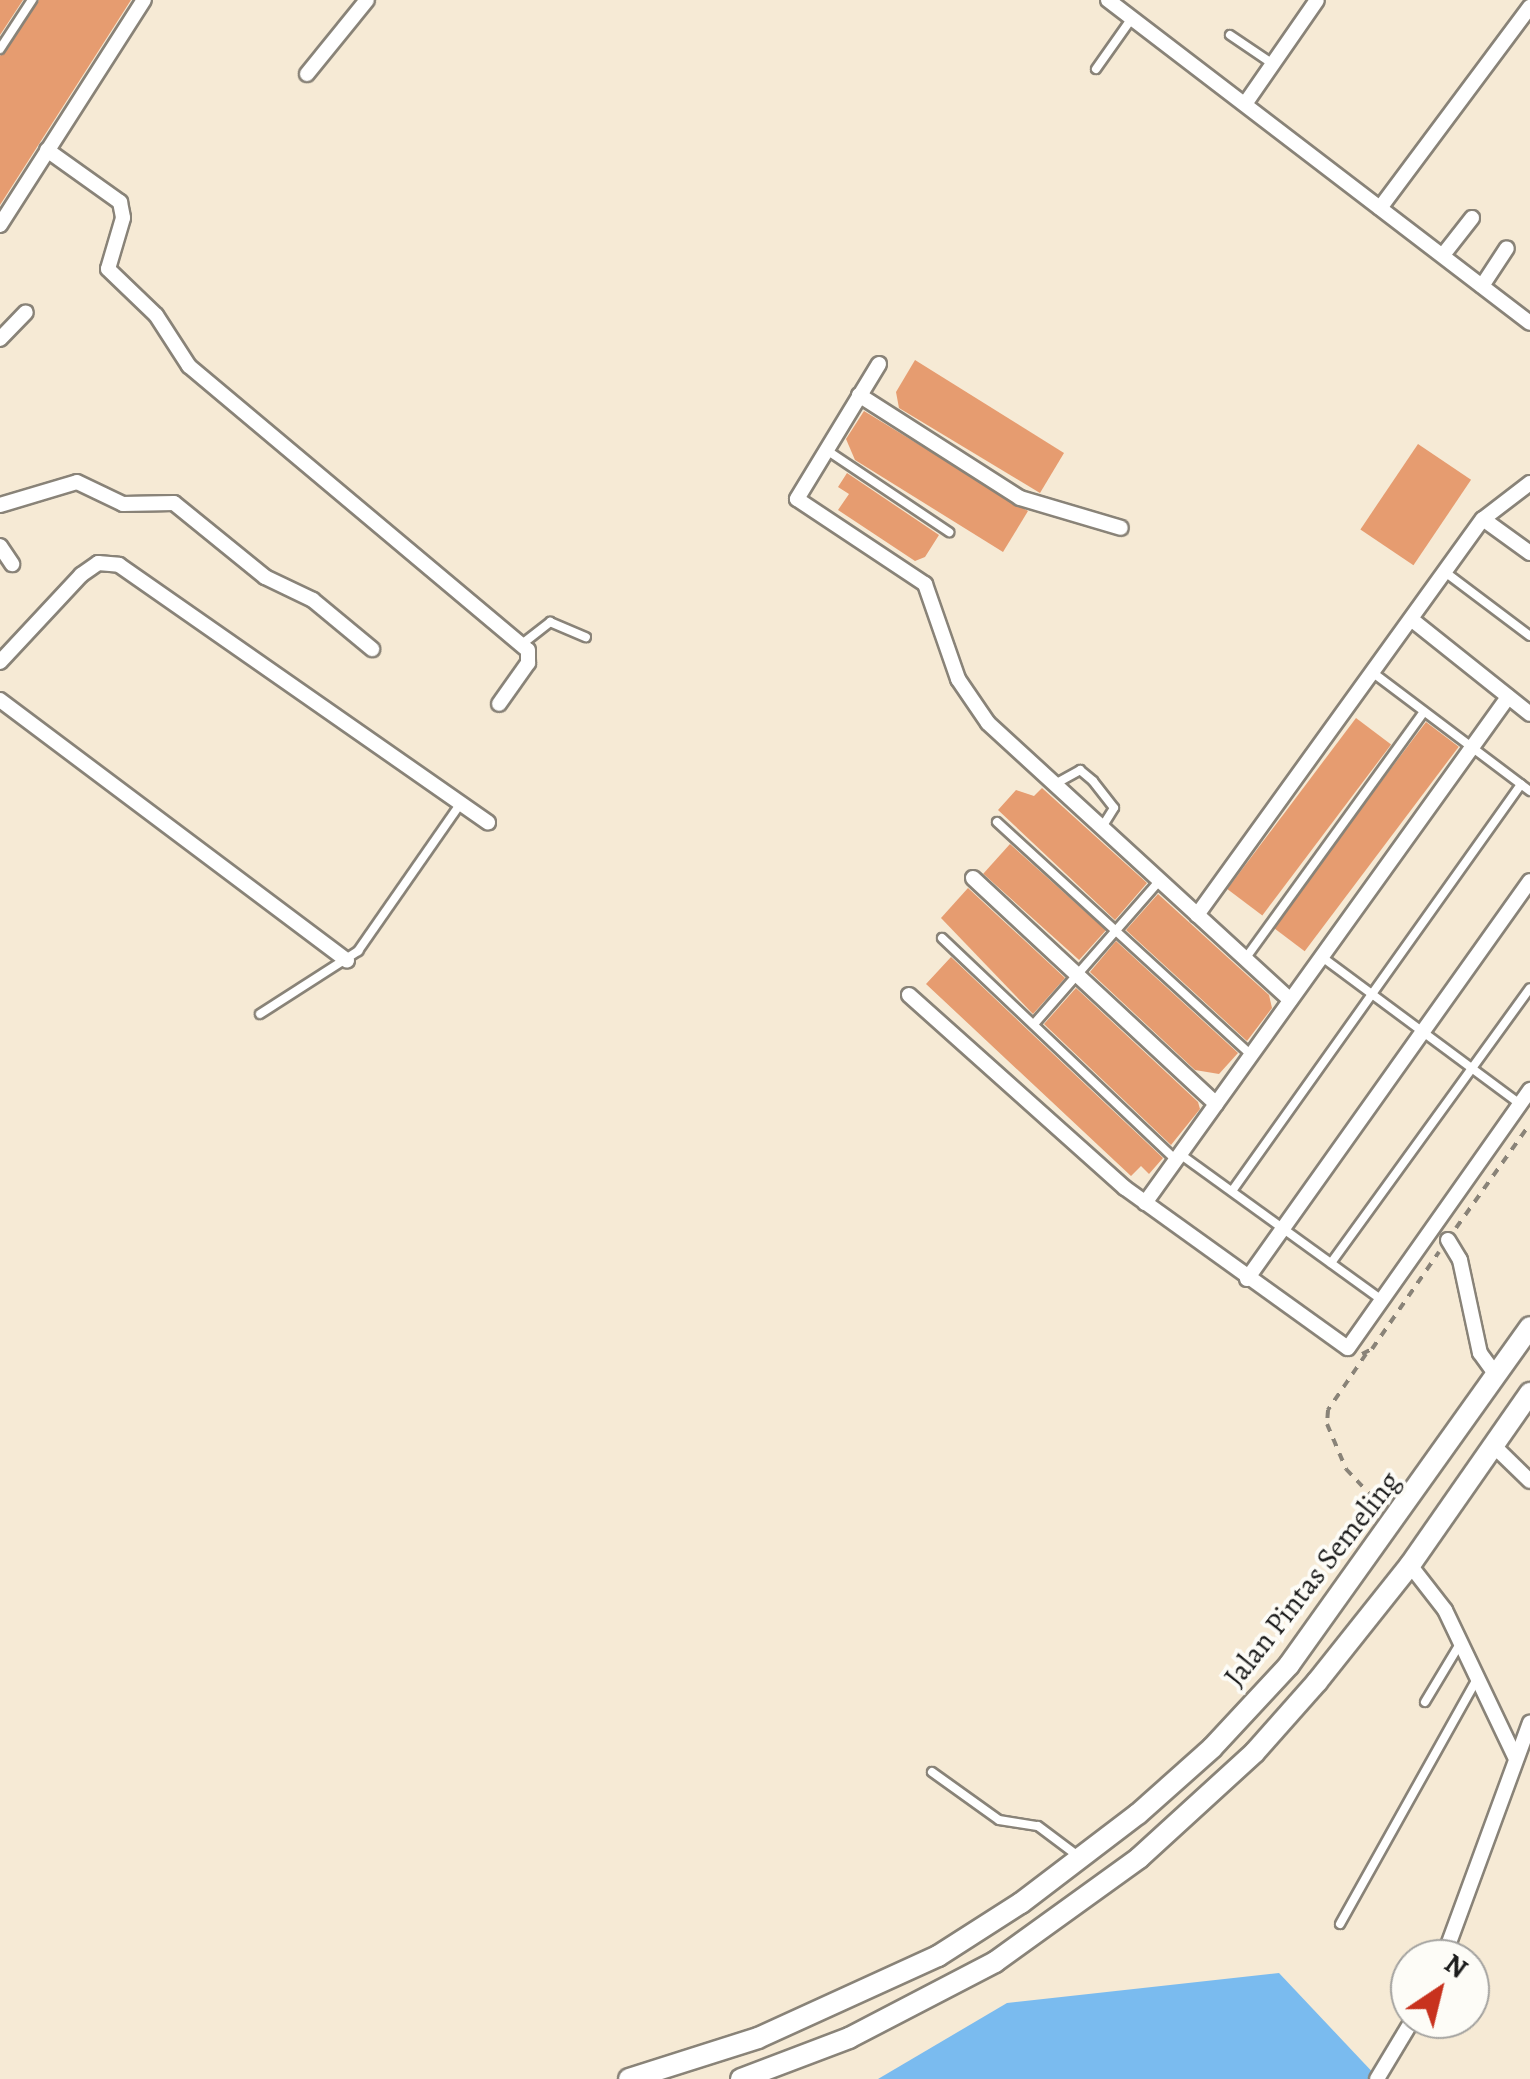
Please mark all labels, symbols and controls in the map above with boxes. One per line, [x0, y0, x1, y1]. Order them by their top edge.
street label: Jalan Pintas Semeling [1217, 1464, 1407, 1694]
north arrow [1390, 1939, 1490, 2039]
text: N [1437, 1945, 1475, 1987]

